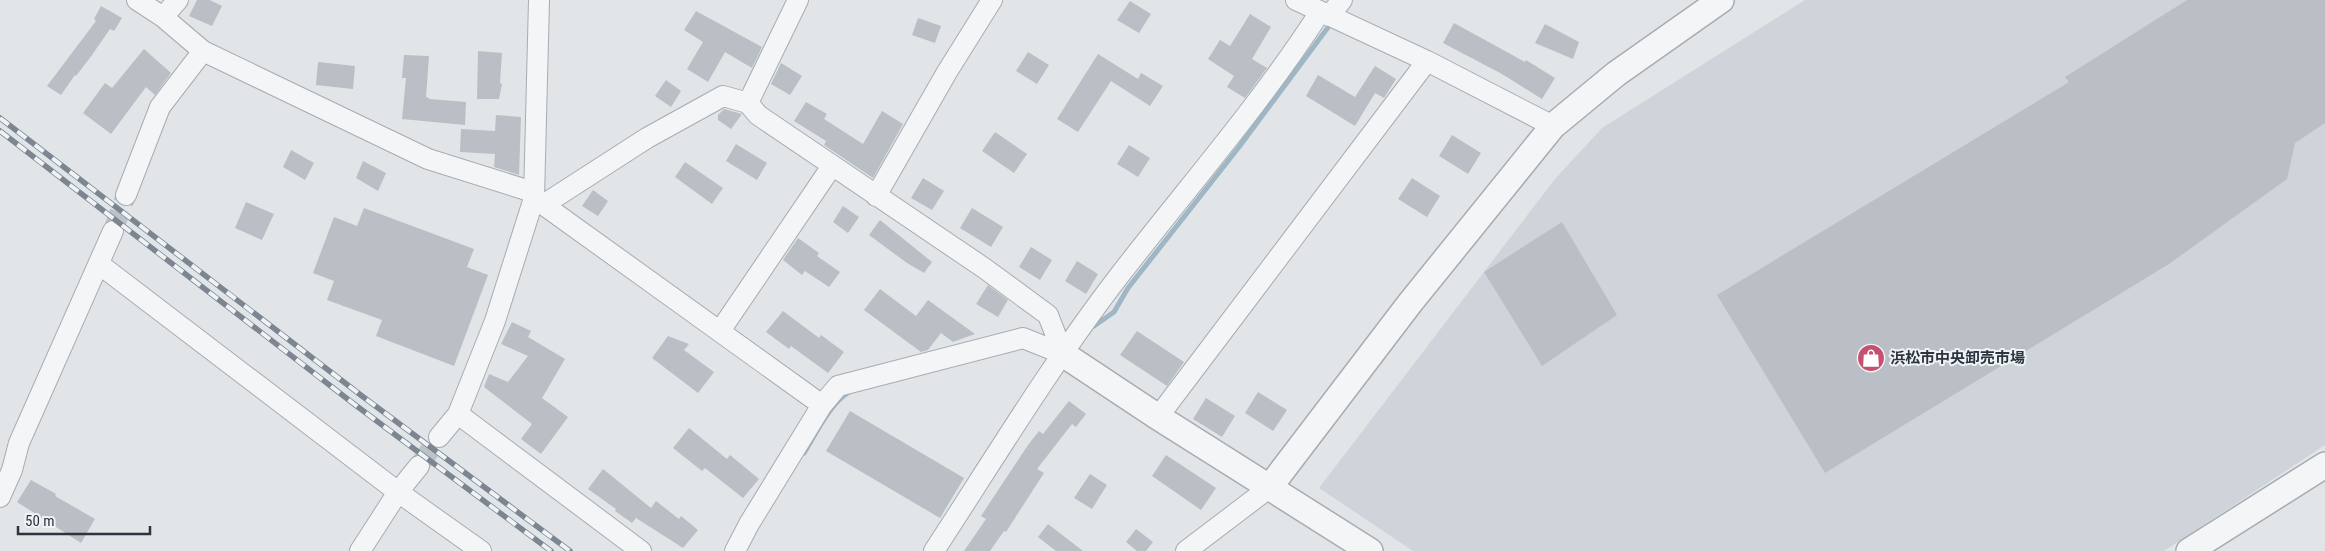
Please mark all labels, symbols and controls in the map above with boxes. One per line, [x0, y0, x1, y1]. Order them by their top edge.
shop icon: 浜松市中央卸売市場 [1856, 343, 1886, 373]
place label: 浜松市中央卸売市場 [1890, 349, 2025, 367]
scale bar [18, 504, 150, 536]
text: 50 m [25, 512, 55, 530]

